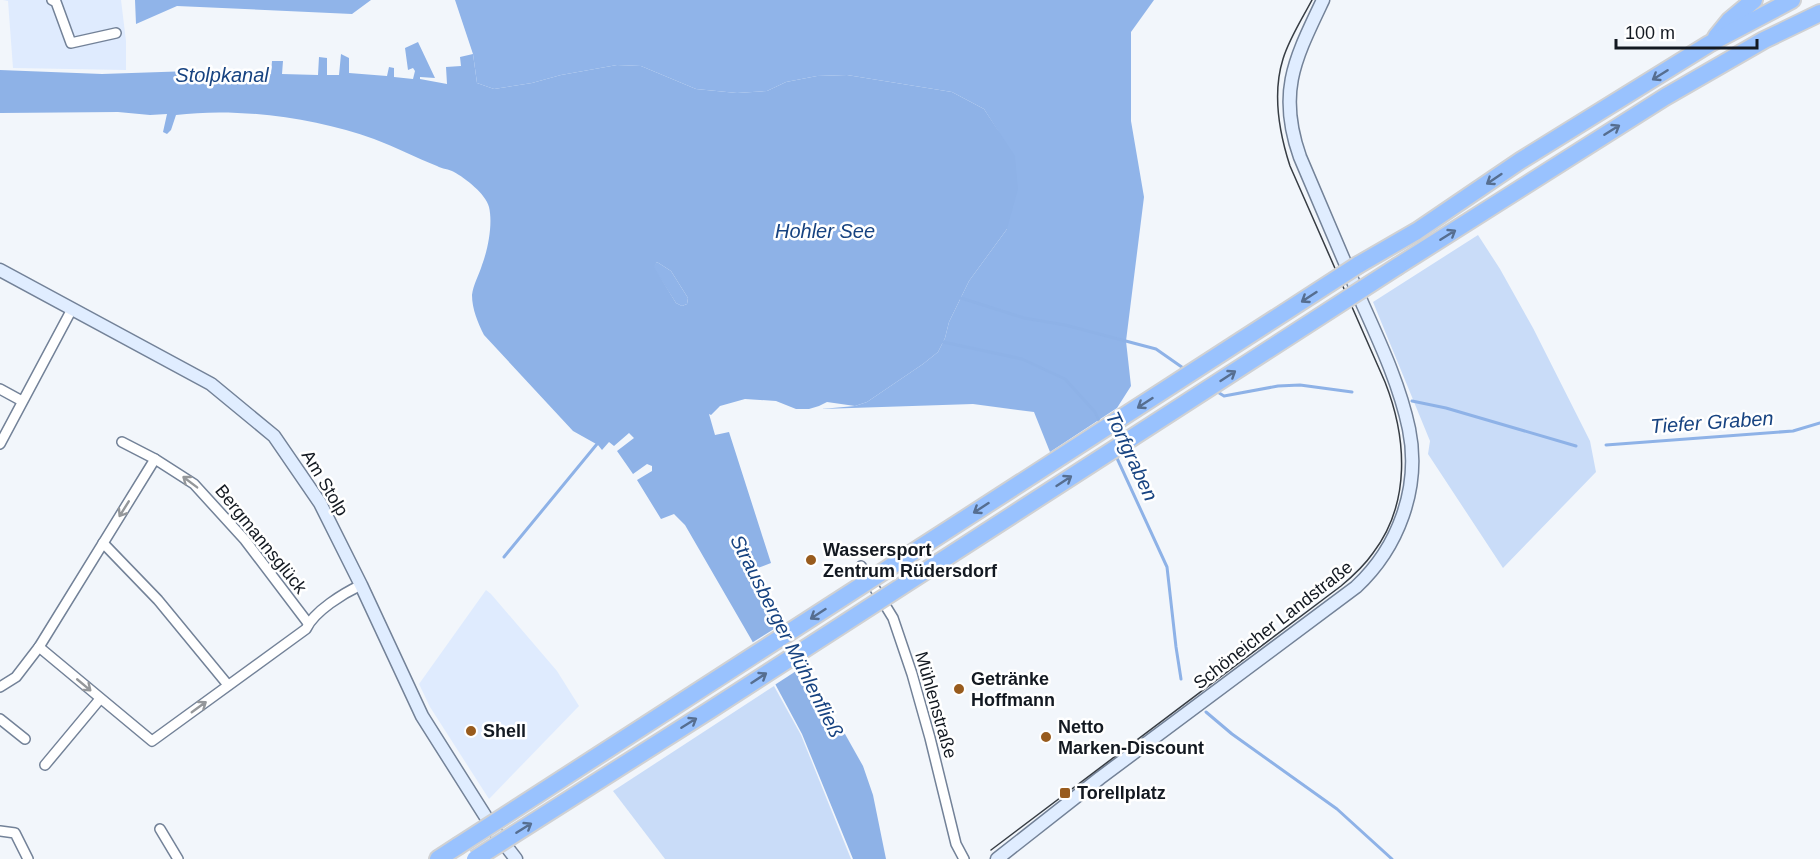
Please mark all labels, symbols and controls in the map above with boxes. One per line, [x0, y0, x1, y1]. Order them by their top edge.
scale bar [1616, 12, 1757, 50]
text: 100 m [1625, 23, 1675, 43]
water label: Stolpkanal [175, 64, 269, 86]
one-way arrow [1652, 70, 1669, 82]
one-way arrow [1604, 124, 1620, 136]
one-way arrow [1486, 172, 1503, 185]
water label: Hohler See [775, 220, 875, 242]
one-way arrow [1439, 228, 1456, 240]
one-way arrow [1301, 291, 1318, 303]
one-way arrow [1219, 369, 1236, 381]
one-way arrow [1137, 397, 1154, 409]
water label: Tiefer Graben [1650, 407, 1774, 437]
water label: Torfgraben [1102, 408, 1162, 504]
street label: Am Stolp [298, 447, 352, 519]
one-way arrow [1055, 475, 1072, 487]
one-way arrow [182, 476, 198, 489]
street label: Bergmannsglück [211, 481, 312, 598]
one-way arrow [118, 500, 130, 517]
one-way arrow [973, 502, 990, 515]
water label: Strausberger Mühlenfließ [726, 531, 848, 741]
place label: Wassersport Zentrum Rüdersdorf [823, 540, 998, 581]
marker: Wassersport Zentrum Rüdersdorf [804, 553, 818, 567]
street label: Schöneicher Landstraße [1190, 557, 1356, 693]
one-way arrow [810, 608, 826, 620]
street label: Mühlenstraße [911, 649, 961, 761]
place label: Getränke Hoffmann [971, 669, 1055, 710]
one-way arrow [750, 672, 767, 684]
one-way arrow [76, 678, 91, 692]
marker: Getränke Hoffmann [952, 682, 966, 696]
one-way arrow [190, 700, 206, 713]
one-way arrow [680, 717, 697, 729]
place label: Netto Marken-Discount [1058, 717, 1204, 758]
place label: Shell [483, 721, 526, 741]
marker: Shell [464, 724, 478, 738]
marker: Netto Marken-Discount [1039, 730, 1053, 744]
place label: Torellplatz [1077, 783, 1166, 803]
marker: Torellplatz [1058, 786, 1072, 800]
one-way arrow [515, 821, 532, 833]

